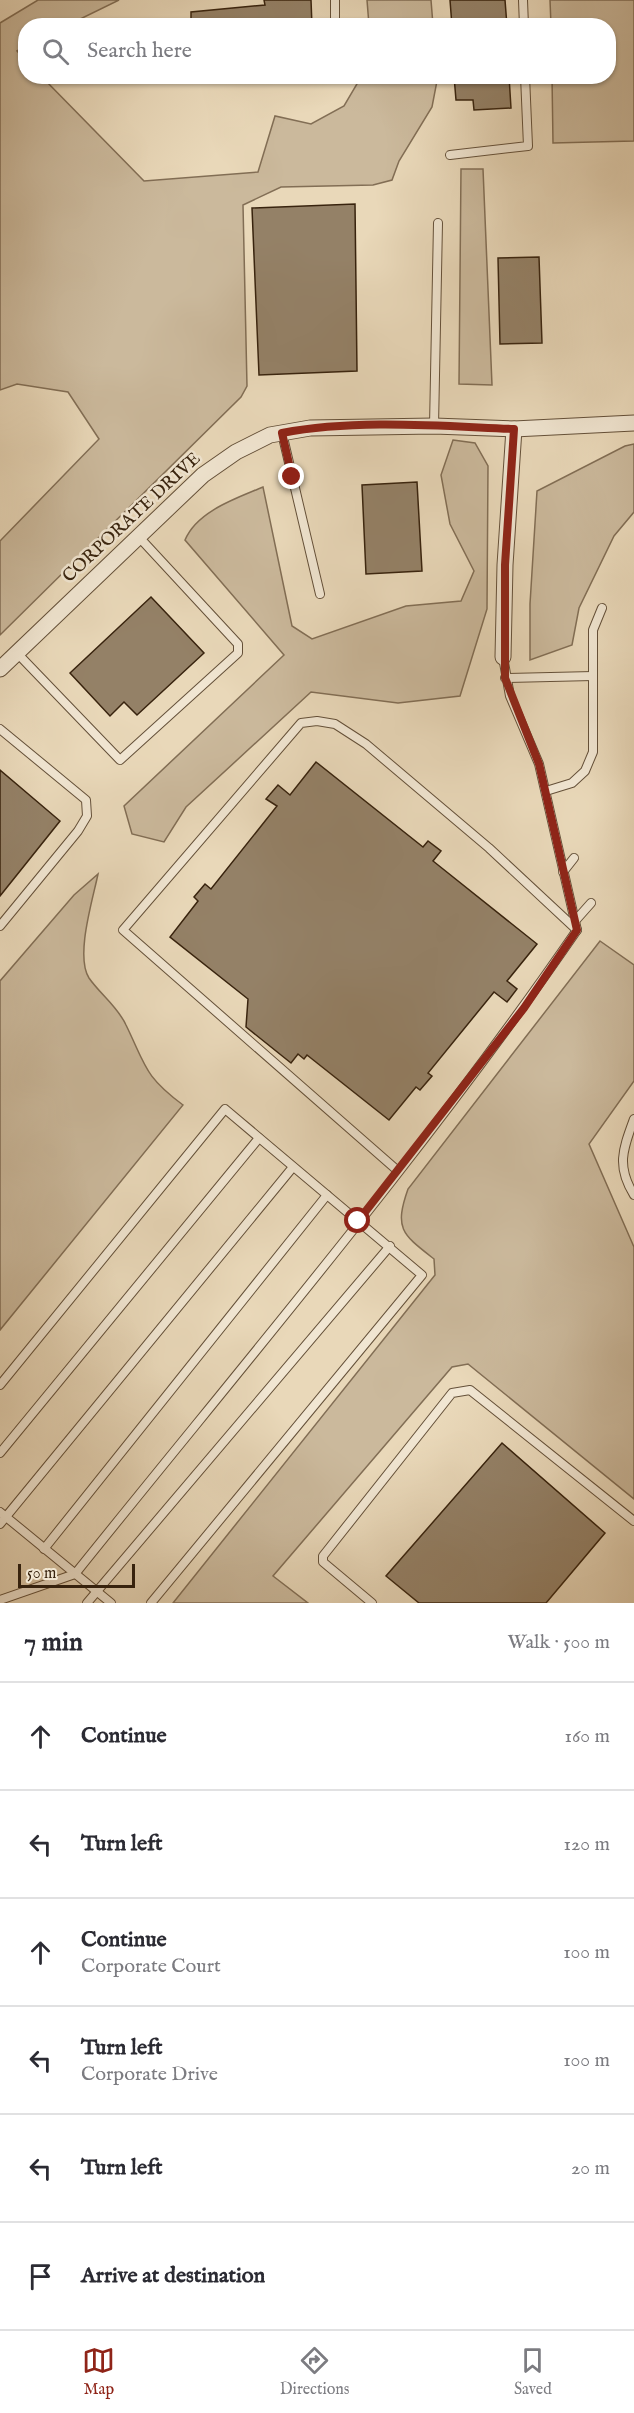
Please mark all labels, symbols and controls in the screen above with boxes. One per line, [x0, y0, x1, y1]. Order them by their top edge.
search box [18, 18, 616, 84]
icon: search [39, 35, 72, 68]
text: Search here [87, 37, 192, 65]
street label: CORPORATE DRIVE [58, 448, 206, 588]
route end [278, 463, 304, 489]
route start [344, 1207, 370, 1233]
scale bar [18, 1561, 135, 1588]
text: 50 m [27, 1564, 56, 1584]
text: 7 min [24, 1626, 83, 1659]
text: Walk · 500 m [508, 1630, 610, 1655]
icon: ahead [24, 1720, 57, 1753]
text: Continue [81, 1722, 167, 1750]
text: 160 m [564, 1724, 610, 1749]
icon: left [24, 1828, 57, 1861]
text: Turn left [81, 1830, 163, 1858]
text: 120 m [564, 1832, 610, 1857]
text: Continue [81, 1926, 167, 1954]
icon: ahead [24, 1936, 57, 1969]
text: 100 m [563, 1940, 610, 1965]
text: Corporate Court [81, 1954, 221, 1979]
text: Turn left [81, 2034, 163, 2062]
icon: left [24, 2044, 57, 2077]
text: 100 m [563, 2048, 610, 2073]
text: Corporate Drive [81, 2062, 218, 2087]
icon: left [24, 2152, 57, 2185]
text: Turn left [81, 2154, 163, 2182]
text: 20 m [571, 2156, 610, 2181]
icon: arrive [24, 2260, 57, 2293]
text: Arrive at destination [81, 2262, 265, 2290]
tab: Map [82, 2344, 115, 2400]
tab: Directions [280, 2344, 349, 2400]
tab: Saved [514, 2344, 552, 2400]

